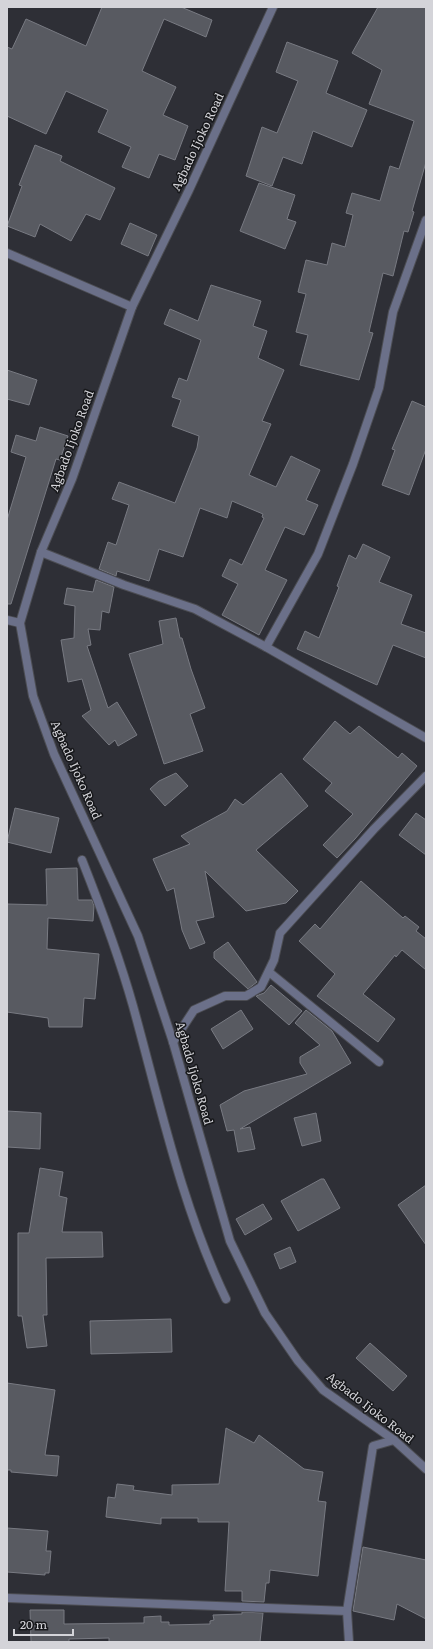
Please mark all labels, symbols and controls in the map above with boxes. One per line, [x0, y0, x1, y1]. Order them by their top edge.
street label: Agbado Ijoko Road [166, 89, 228, 194]
street label: Agbado Ijoko Road [44, 387, 98, 494]
street label: Agbado Ijoko Road [47, 717, 107, 823]
street label: Agbado Ijoko Road [172, 1019, 219, 1127]
street label: Agbado Ijoko Road [323, 1367, 419, 1448]
scale bar [14, 1611, 73, 1637]
text: 20 m [20, 1615, 47, 1633]

